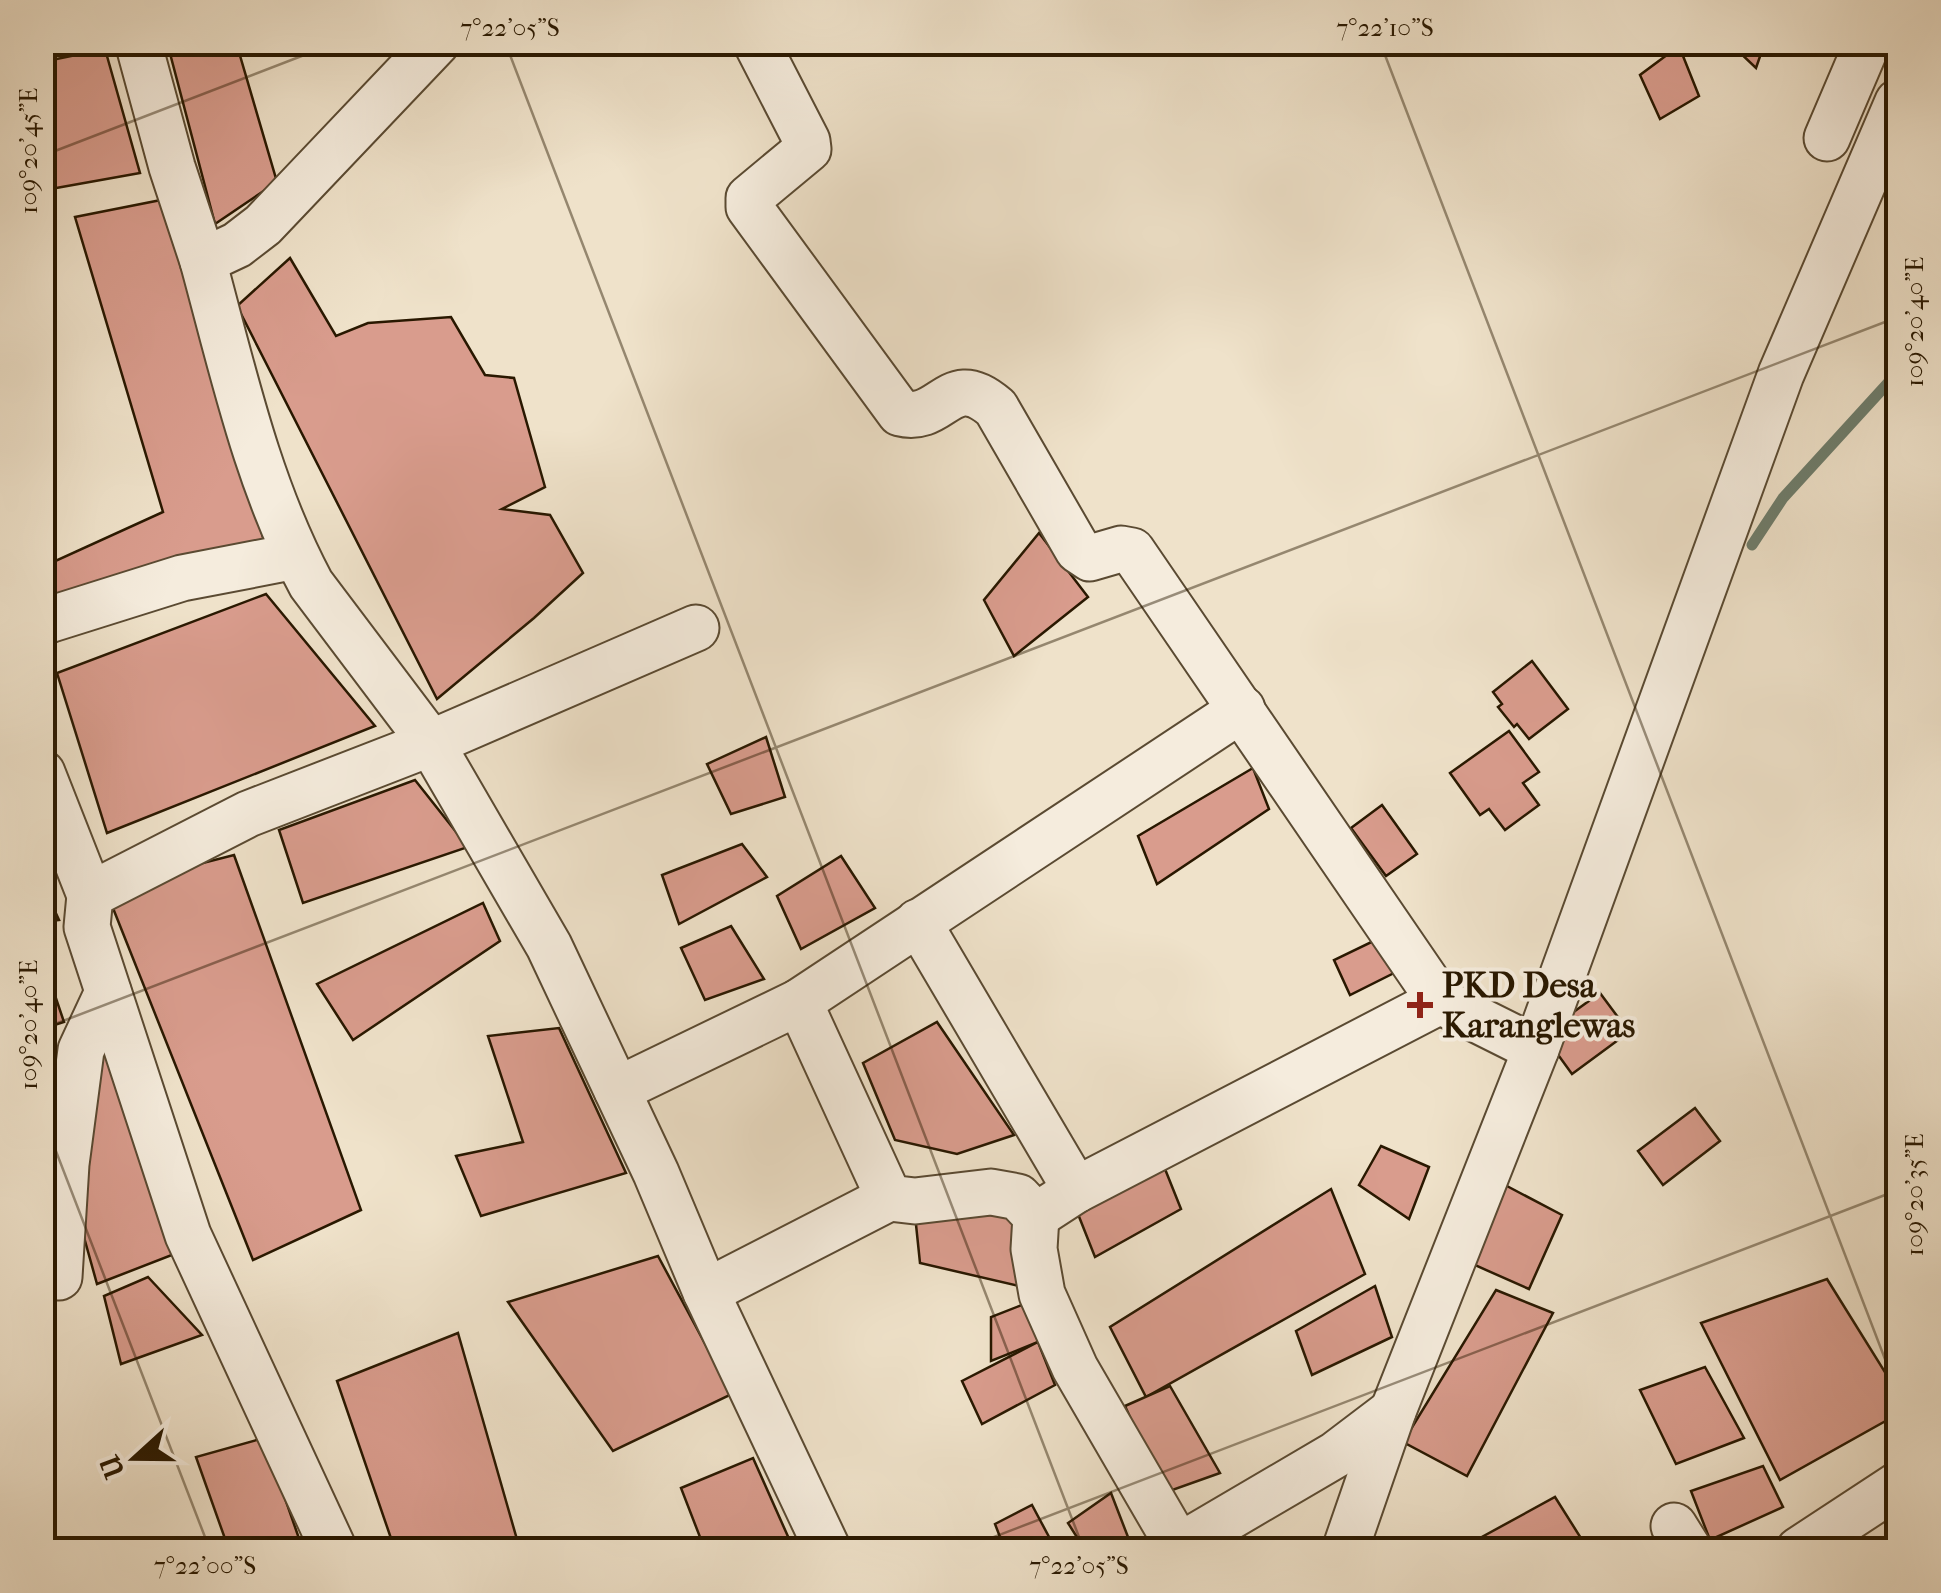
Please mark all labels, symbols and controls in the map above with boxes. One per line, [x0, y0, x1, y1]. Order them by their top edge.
text: 7°22'05"S [460, 13, 560, 42]
text: 7°22'10"S [1336, 13, 1434, 42]
text: 109°20'45"E [14, 88, 43, 214]
text: 109°20'40"E [1900, 257, 1929, 387]
text: 109°20'40"E [14, 960, 43, 1090]
place label: PKD Desa Karanglewas [1442, 965, 1635, 1046]
marker: PKD Desa Karanglewas [1407, 992, 1433, 1018]
text: 109°20'35"E [1900, 1134, 1929, 1256]
north arrow [85, 1408, 185, 1508]
text: U [93, 1450, 131, 1483]
text: 7°22'00"S [154, 1551, 256, 1580]
text: 7°22'05"S [1029, 1551, 1129, 1580]

